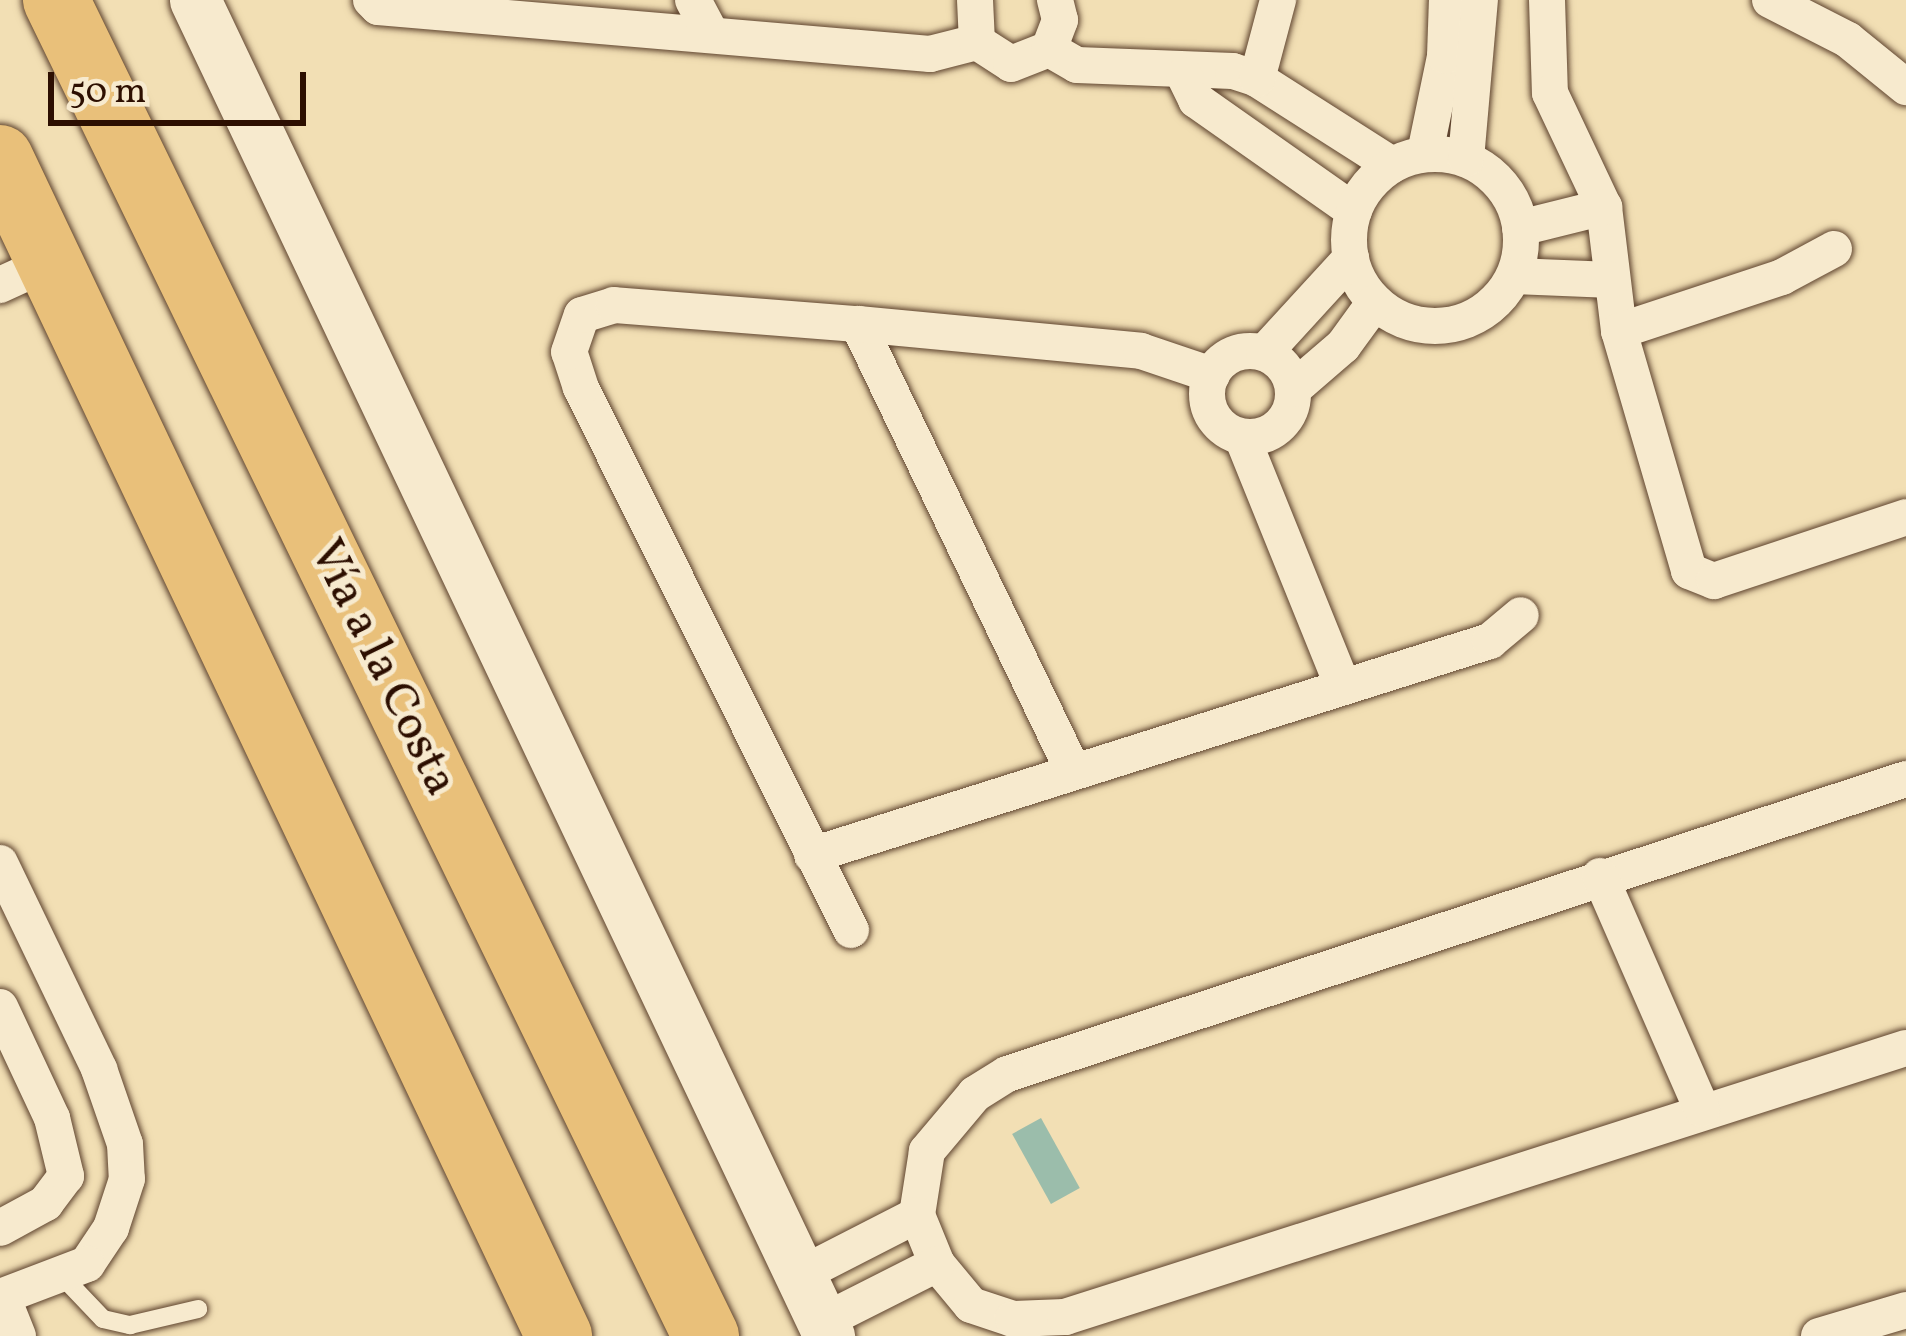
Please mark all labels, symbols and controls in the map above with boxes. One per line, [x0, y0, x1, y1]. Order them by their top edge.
scale bar [54, 48, 312, 122]
text: 50 m [69, 68, 146, 118]
street label: Vía a la Costa [295, 531, 469, 805]

